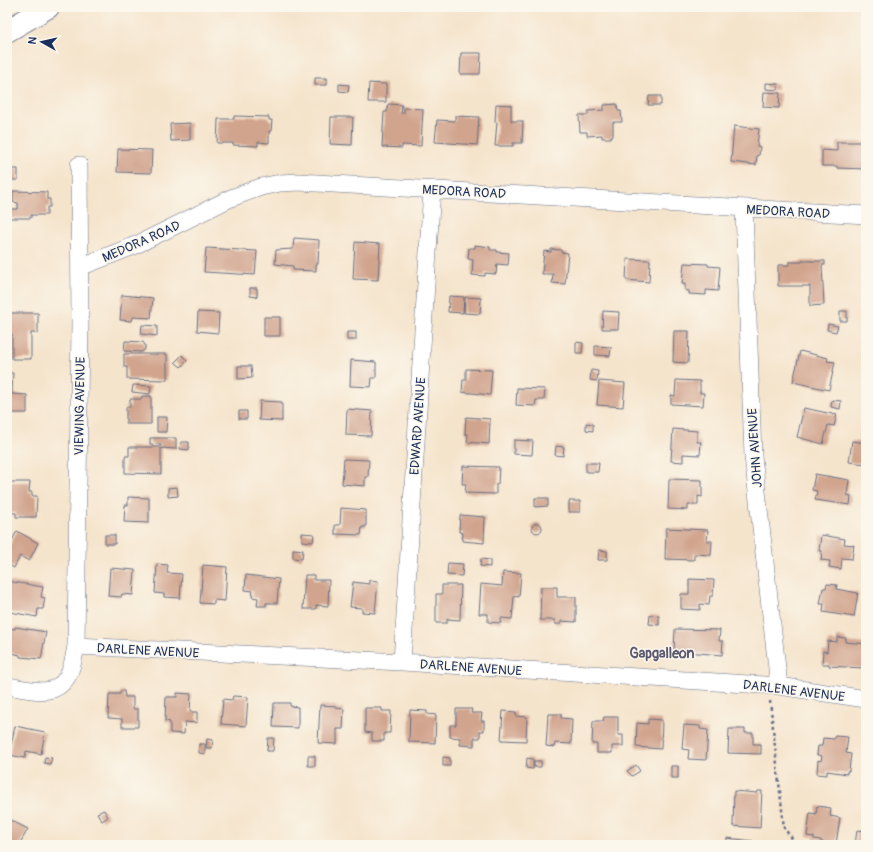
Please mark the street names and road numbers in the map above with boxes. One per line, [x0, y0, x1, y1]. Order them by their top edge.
street label: MEDORA ROAD [422, 182, 506, 202]
street label: MEDORA ROAD [746, 202, 830, 222]
street label: MEDORA ROAD [100, 218, 183, 266]
street label: VIEWING AVENUE [71, 356, 89, 456]
street label: EDWARD AVENUE [407, 376, 429, 475]
street label: JOHN AVENUE [744, 407, 766, 488]
street label: DARLENE AVENUE [96, 640, 200, 662]
street label: DARLENE AVENUE [419, 656, 523, 680]
street label: DARLENE AVENUE [742, 677, 846, 705]

